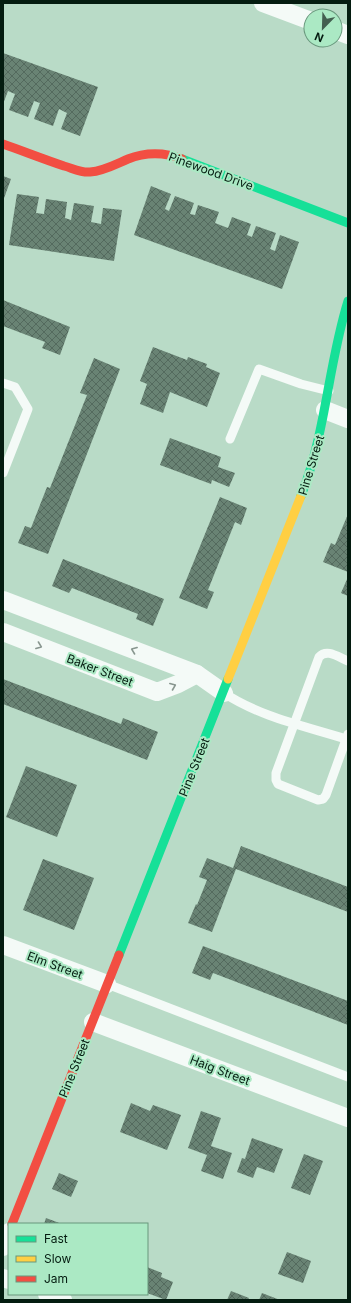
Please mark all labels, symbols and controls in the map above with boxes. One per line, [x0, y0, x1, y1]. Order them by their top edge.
north arrow [303, 8, 343, 48]
text: N [312, 29, 326, 45]
street label: Pinewood Drive [167, 149, 255, 193]
street label: Pine Street [295, 433, 327, 497]
one-way arrow [36, 641, 43, 649]
one-way arrow [131, 647, 138, 655]
street label: Baker Street [65, 651, 135, 690]
one-way arrow [169, 683, 177, 691]
street label: Pine Street [175, 735, 213, 799]
street label: Elm Street [25, 948, 85, 982]
street label: Pine Street [55, 1036, 93, 1100]
street label: Haig Street [188, 1052, 252, 1088]
legend [8, 1223, 148, 1295]
text: Fast [44, 1231, 68, 1246]
text: Slow [44, 1251, 72, 1266]
text: Jam [44, 1271, 68, 1286]

